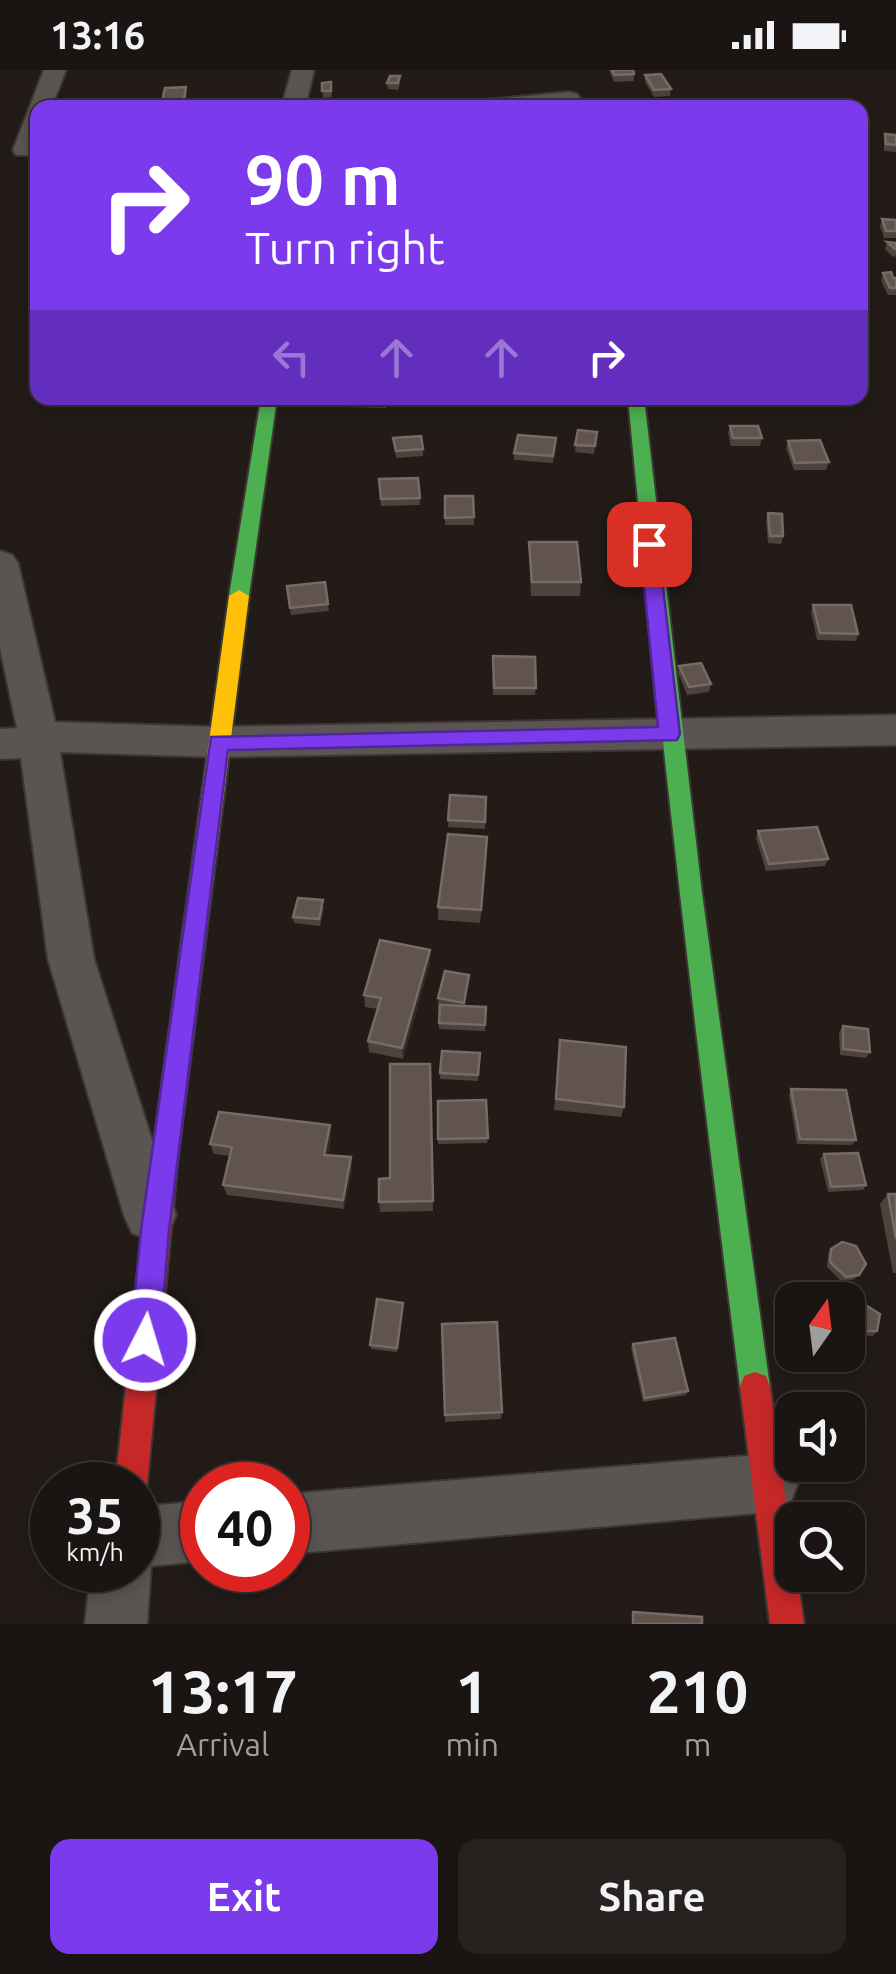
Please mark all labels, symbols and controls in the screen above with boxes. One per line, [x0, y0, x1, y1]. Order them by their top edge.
text: 13:16 [50, 14, 145, 56]
icon: right [80, 140, 210, 270]
text: 90 m [245, 140, 401, 218]
text: Turn right [245, 222, 445, 273]
icon: left [264, 330, 319, 385]
icon: ahead [369, 330, 424, 385]
icon: ahead [474, 330, 529, 385]
icon: right [579, 330, 634, 385]
pin [607, 502, 692, 587]
icon: arrive [622, 517, 677, 572]
north arrow [775, 1282, 865, 1372]
map controls [775, 1282, 865, 1592]
position arrow [93, 1288, 197, 1392]
button: sound [775, 1392, 865, 1482]
speed limit sign: 40 [180, 1462, 310, 1592]
text: 35 [67, 1487, 123, 1543]
button: search [775, 1502, 865, 1592]
text: km/h [66, 1538, 124, 1566]
text: 13:17 [148, 1657, 298, 1724]
text: 1 [455, 1657, 489, 1724]
text: 210 [647, 1657, 748, 1724]
text: Arrival [176, 1726, 269, 1762]
text: min [445, 1726, 499, 1762]
text: m [684, 1726, 711, 1762]
button: Exit [50, 1839, 438, 1954]
button: Share [458, 1839, 846, 1954]

